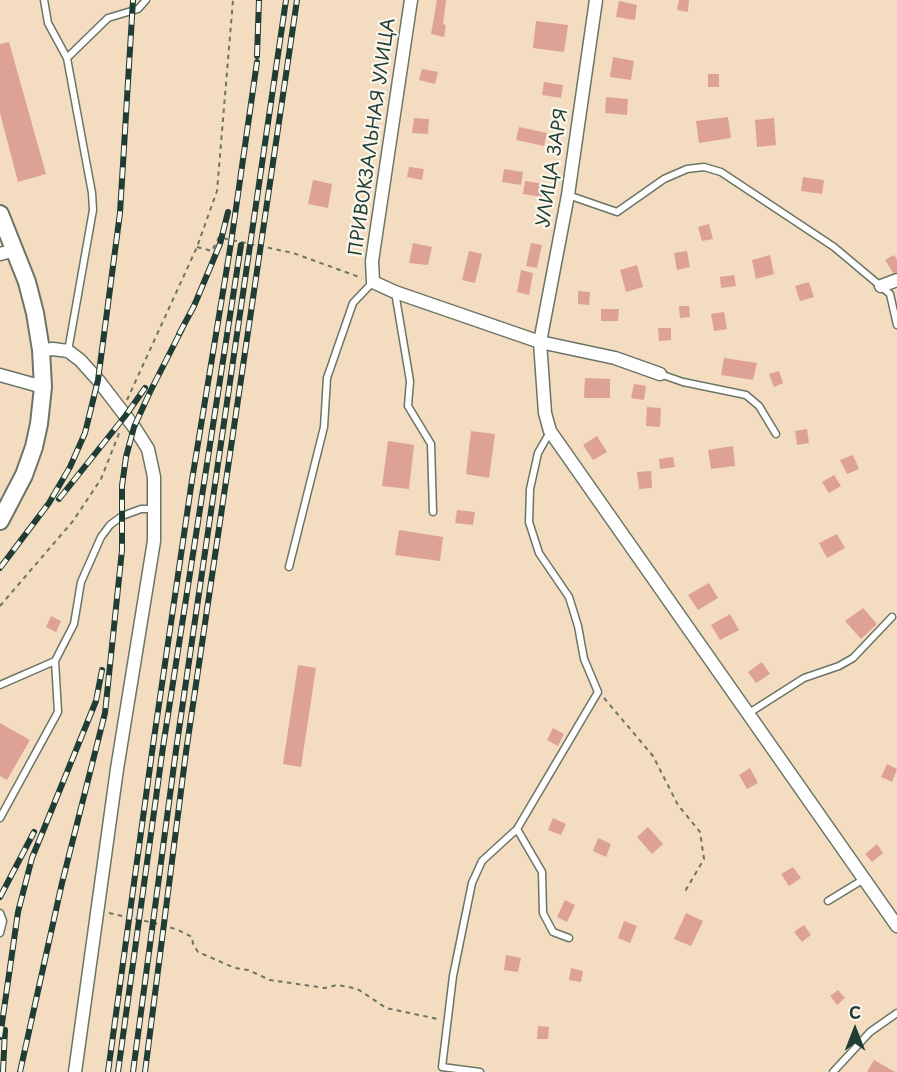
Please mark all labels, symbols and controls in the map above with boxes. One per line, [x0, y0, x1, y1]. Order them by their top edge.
street label: ПРИВОКЗАЛЬНАЯ УЛИЦА [346, 17, 400, 257]
street label: УЛИЦА ЗАРЯ [533, 107, 573, 229]
north arrow [825, 1000, 885, 1060]
text: С [849, 1000, 861, 1024]

